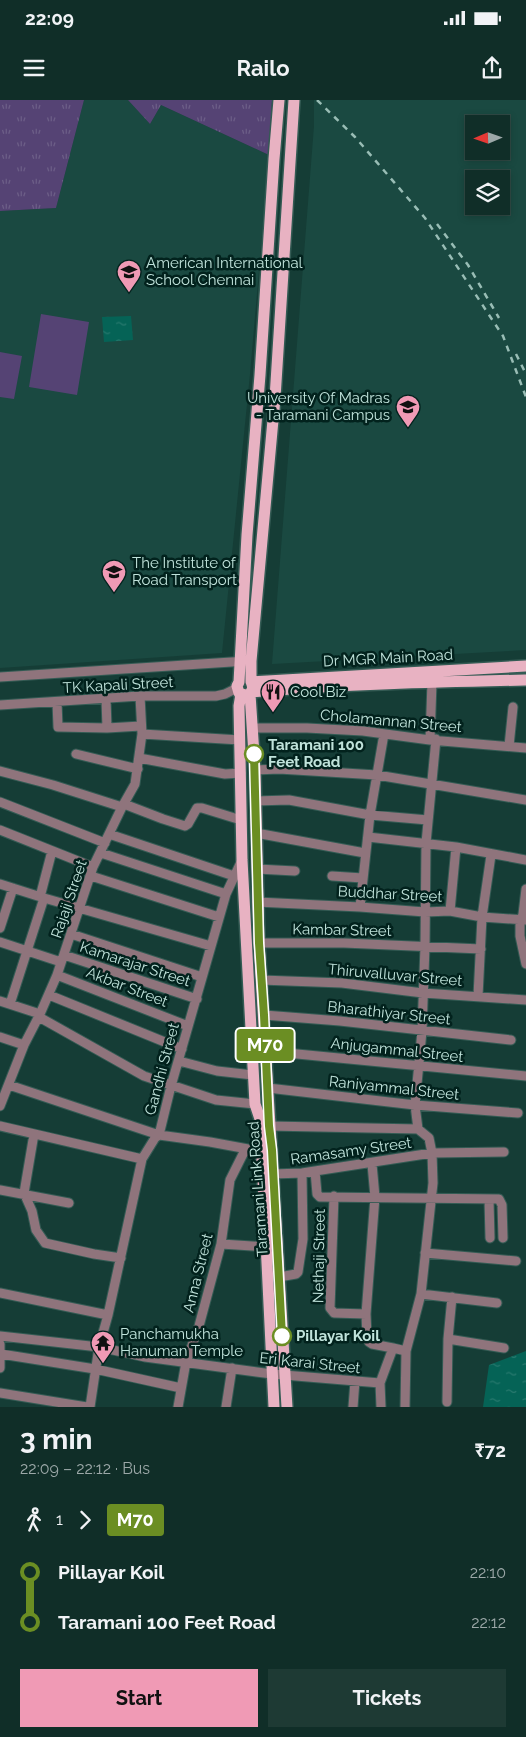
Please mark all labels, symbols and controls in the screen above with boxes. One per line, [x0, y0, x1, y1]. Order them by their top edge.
text: 22:09 [25, 7, 74, 29]
icon: menu [20, 54, 48, 82]
icon: share [478, 54, 506, 82]
text: Railo [237, 55, 289, 81]
north arrow [465, 115, 510, 160]
map controls [465, 115, 510, 215]
button: layers [465, 170, 510, 215]
place label: American International School Chennai [146, 254, 304, 289]
school or university icon: American International School Chennai [116, 259, 142, 293]
place label: University Of Madras - Taramani Campus [247, 389, 390, 424]
school or university icon: University Of Madras - Taramani Campus [395, 394, 421, 428]
place label: The Institute of Road Transport [132, 554, 237, 589]
school or university icon: The Institute of Road Transport [101, 559, 127, 593]
street label: Dr MGR Main Road [323, 646, 453, 670]
street label: TK Kapali Street [62, 673, 174, 697]
restaurant icon: Cool Biz [260, 679, 286, 713]
place label: Cool Biz [290, 683, 346, 701]
street label: Cholamannan Street [319, 706, 463, 736]
place label: Taramani 100 Feet Road [268, 736, 364, 771]
marker: Taramani 100 Feet Road [244, 744, 264, 764]
street label: Rajaji Street [47, 858, 91, 940]
street label: Buddhar Street [337, 882, 443, 906]
street label: Kambar Street [292, 920, 392, 940]
street label: Kamarajar Street [77, 938, 193, 990]
street label: Thiruvalluvar Street [327, 960, 463, 990]
street label: Akbar Street [84, 963, 170, 1011]
street label: Bharathiyar Street [327, 998, 451, 1028]
street label: Gandhi Street [141, 1021, 183, 1117]
line badge: M70 [236, 1029, 294, 1061]
text: M70 [247, 1034, 283, 1055]
street label: Anjugammal Street [330, 1034, 464, 1066]
street label: Raniyammal Street [328, 1072, 460, 1104]
street label: Taramani Link Road [244, 1121, 272, 1257]
street label: Ramasamy Street [289, 1134, 413, 1168]
street label: Nethaji Street [309, 1209, 329, 1303]
street label: Anna Street [179, 1231, 217, 1315]
place label: Panchamukha Hanuman Temple [120, 1325, 243, 1360]
marker: Pillayar Koil [272, 1326, 292, 1346]
place label: Pillayar Koil [296, 1327, 380, 1345]
temple icon: Panchamukha Hanuman Temple [90, 1330, 116, 1364]
street label: Eri Karai Street [259, 1349, 361, 1377]
text: 3 min [20, 1423, 92, 1456]
text: ₹72 [474, 1439, 506, 1461]
text: 22:09 – 22:12 · Bus [20, 1459, 150, 1478]
icon: walk [20, 1506, 48, 1534]
icon: forward [71, 1506, 99, 1534]
text: M70 [117, 1509, 154, 1530]
text: 1 [56, 1510, 63, 1529]
text: Pillayar Koil [58, 1561, 164, 1583]
text: 22:10 [470, 1563, 506, 1582]
text: Taramani 100 Feet Road [58, 1611, 276, 1633]
text: 22:12 [471, 1613, 506, 1632]
button: Start [20, 1669, 258, 1727]
button: Tickets [268, 1669, 506, 1727]

